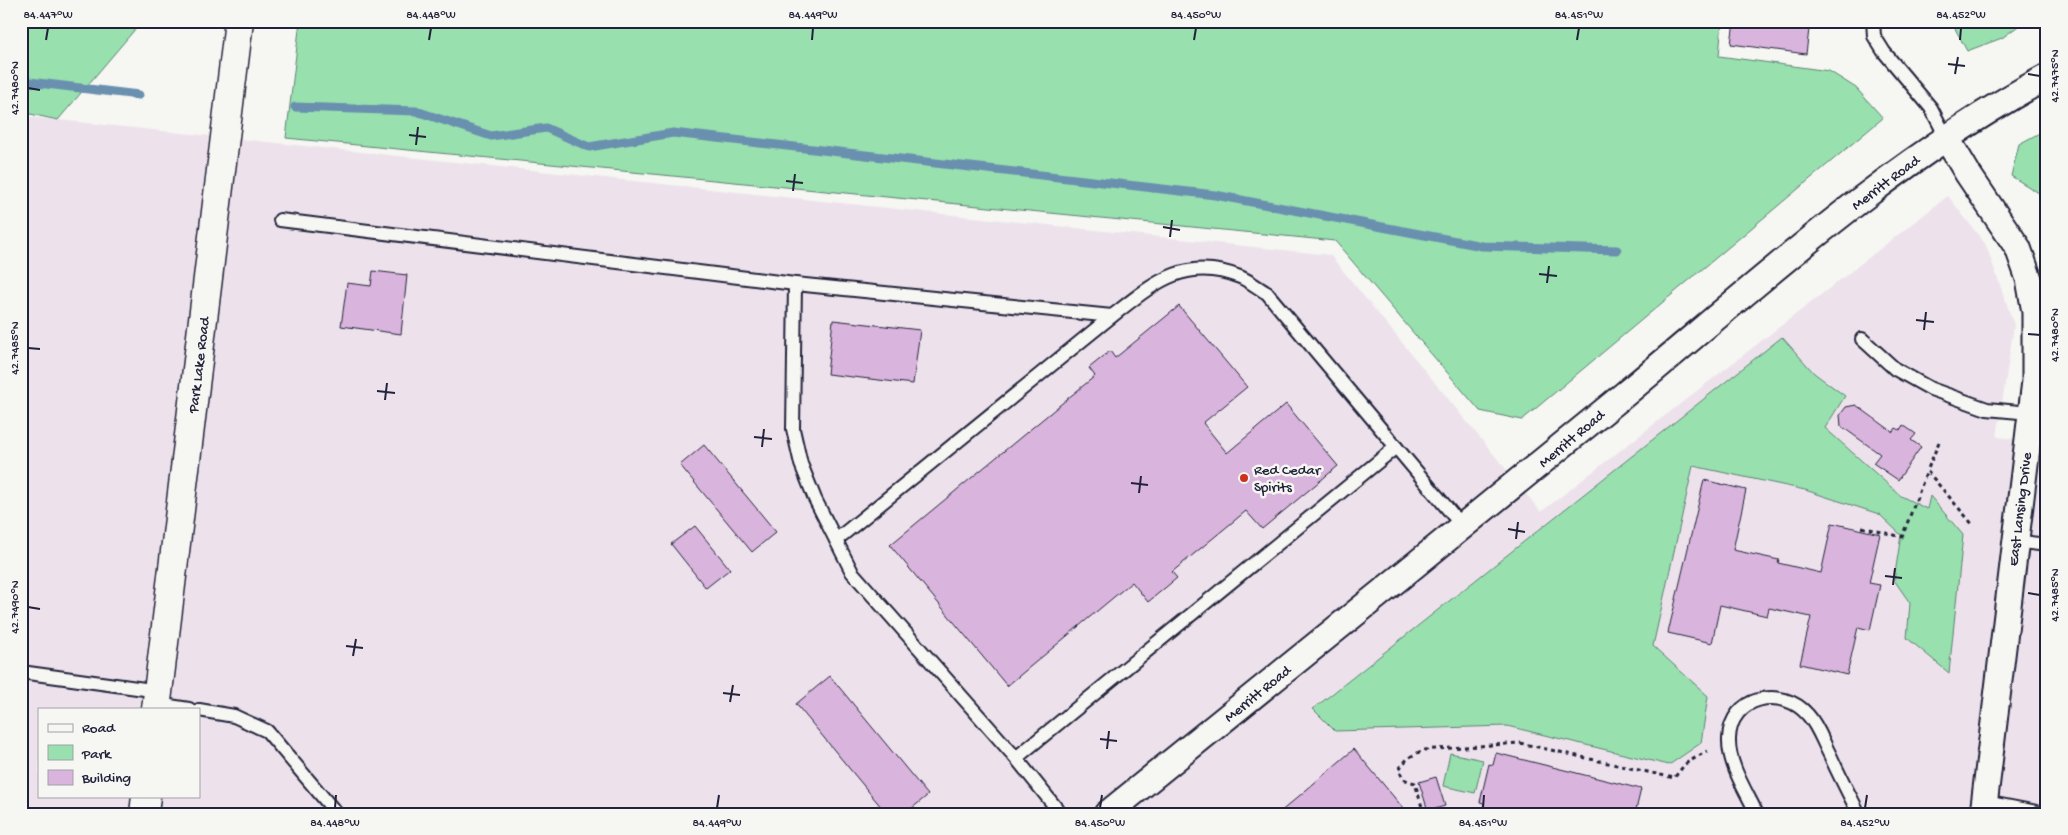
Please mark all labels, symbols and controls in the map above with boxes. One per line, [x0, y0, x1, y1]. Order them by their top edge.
text: 84.447°W [23, 9, 73, 23]
text: 84.448°W [406, 9, 456, 23]
text: 84.449°W [789, 9, 838, 23]
text: 84.450°W [1171, 9, 1221, 23]
text: 84.451°W [1555, 9, 1603, 23]
text: 84.452°W [1936, 9, 1986, 23]
text: 42.7475°N [2049, 49, 2063, 103]
text: 42.7480°N [9, 61, 23, 115]
street label: Merritt Road [1849, 151, 1925, 215]
text: 42.7480°N [2049, 308, 2063, 362]
street label: Park Lake Road [185, 315, 215, 415]
text: 42.7485°N [9, 321, 23, 375]
street label: Merritt Road [1536, 406, 1610, 472]
street label: East Lansing Drive [2005, 451, 2037, 567]
place label: Red Cedar Spirits [1254, 462, 1322, 497]
marker: Red Cedar Spirits [1238, 472, 1250, 484]
text: 42.7485°N [2049, 568, 2063, 622]
text: 42.7490°N [9, 580, 23, 634]
street label: Merritt Road [1221, 661, 1296, 727]
legend [38, 708, 200, 798]
text: Road [82, 720, 116, 738]
text: Park [81, 746, 112, 764]
text: Building [81, 770, 131, 788]
text: 84.448°W [310, 817, 360, 831]
text: 84.449°W [693, 817, 742, 831]
text: 84.450°W [1075, 817, 1125, 831]
text: 84.451°W [1459, 817, 1507, 831]
text: 84.452°W [1840, 817, 1890, 831]

